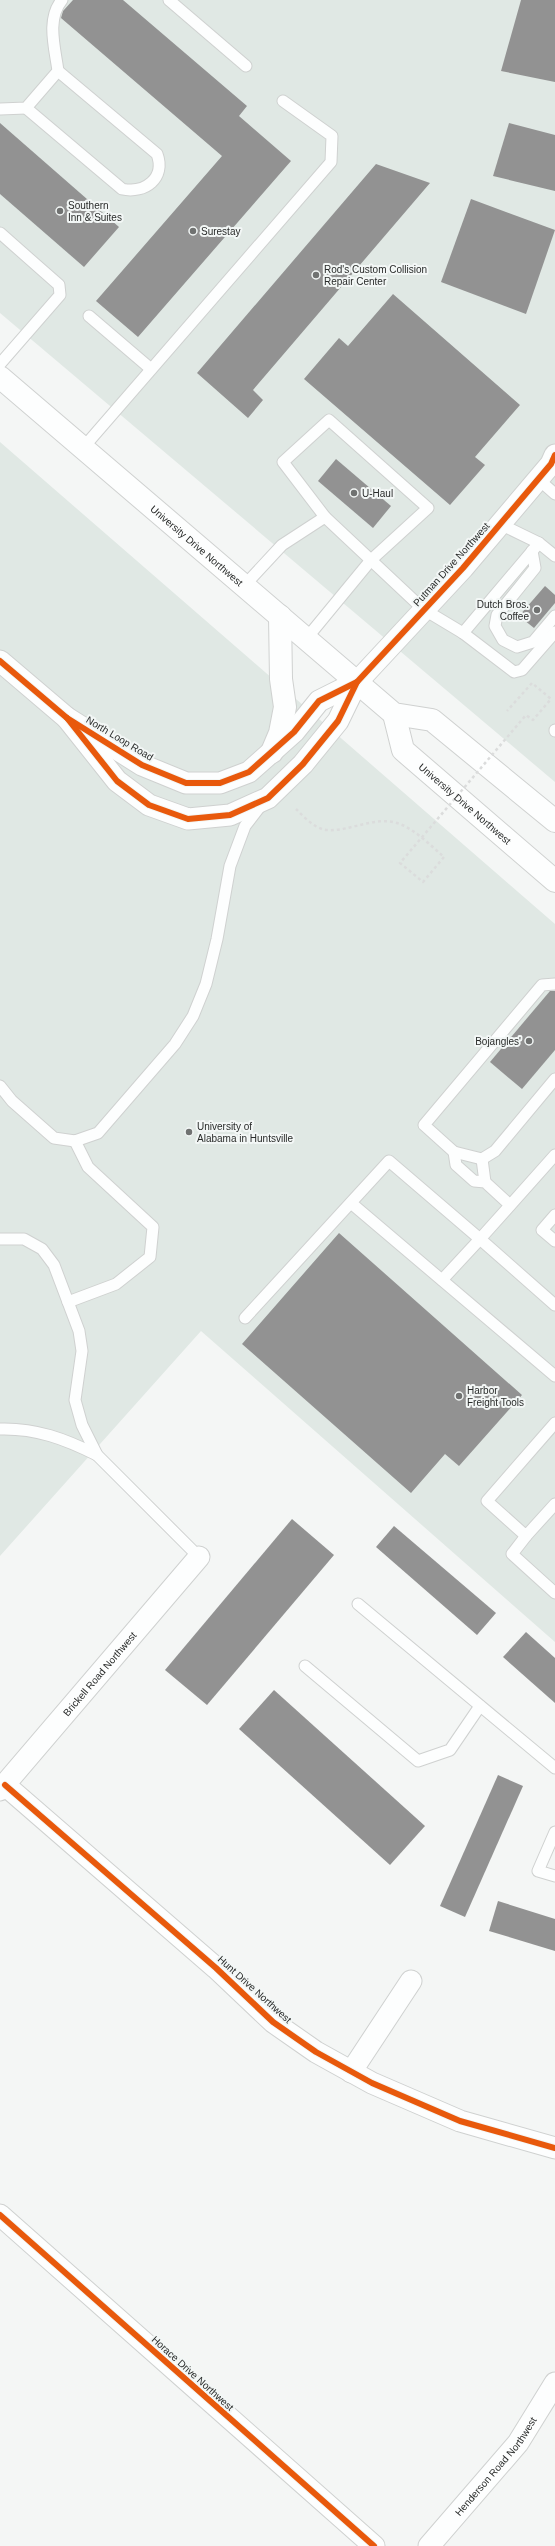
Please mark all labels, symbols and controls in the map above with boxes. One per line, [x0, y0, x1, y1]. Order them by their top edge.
place label: Southern Inn & Suites [68, 200, 122, 223]
marker: Southern Inn & Suites [55, 206, 65, 216]
marker: Surestay [188, 226, 198, 236]
place label: Surestay [201, 226, 240, 237]
place label: Rod's Custom Collision Repair Center [324, 264, 427, 287]
marker: Rod's Custom Collision Repair Center [311, 270, 321, 280]
marker: U-Haul [349, 488, 359, 498]
place label: U-Haul [362, 488, 393, 499]
street label: University Drive Northwest [148, 503, 245, 588]
street label: Putman Drive Northwest [411, 520, 492, 608]
place label: Dutch Bros. Coffee [477, 599, 529, 622]
marker: Dutch Bros. Coffee [532, 605, 542, 615]
street label: North Loop Road [84, 714, 155, 763]
street label: University Drive Northwest [416, 761, 513, 847]
place label: Bojangles' [475, 1036, 521, 1047]
marker: Bojangles' [524, 1036, 534, 1046]
place label: University of Alabama in Huntsville [197, 1121, 294, 1144]
marker: University of Alabama in Huntsville [184, 1127, 194, 1137]
place label: Harbor Freight Tools [467, 1385, 524, 1408]
marker: Harbor Freight Tools [454, 1391, 464, 1401]
street label: Brickell Road Northwest [61, 1630, 139, 1718]
street label: Hunt Drive Northwest [216, 1953, 294, 2025]
street label: Horace Drive Northwest [150, 2334, 236, 2413]
street label: Henderson Road Northwest [453, 2415, 539, 2518]

